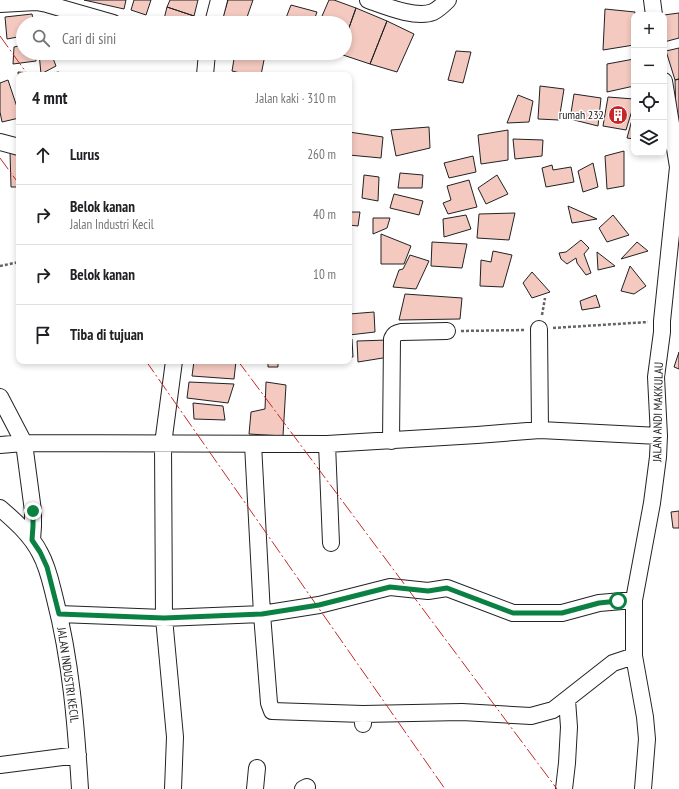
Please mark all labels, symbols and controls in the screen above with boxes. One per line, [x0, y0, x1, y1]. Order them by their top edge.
map controls [631, 12, 667, 156]
button: + [631, 12, 667, 48]
search box [16, 16, 352, 60]
icon: search [30, 27, 52, 49]
text: Cari di sini [62, 29, 116, 48]
button: − [631, 48, 667, 84]
button: locate [631, 84, 667, 120]
text: 4 mnt [32, 87, 67, 109]
text: Jalan kaki · 310 m [256, 90, 336, 107]
building icon: rumah 232 [607, 104, 629, 126]
place label: rumah 232 [559, 107, 604, 122]
button: layers [631, 120, 667, 156]
icon: ahead [32, 144, 54, 166]
text: Lurus [70, 145, 99, 164]
text: 260 m [307, 146, 336, 163]
text: Belok kanan [70, 197, 135, 216]
icon: right [32, 204, 54, 226]
text: 40 m [313, 206, 336, 223]
text: Jalan Industri Kecil [70, 216, 154, 233]
icon: right [32, 264, 54, 286]
text: Belok kanan [70, 265, 135, 284]
text: 10 m [313, 266, 336, 283]
icon: arrive [32, 324, 54, 346]
text: Tiba di tujuan [70, 325, 144, 344]
street label: JALAN ANDI MAKKULAU [649, 362, 666, 463]
route end [24, 502, 42, 520]
route start [609, 592, 627, 610]
street label: JALAN INDUSTRI KECIL [54, 625, 83, 724]

